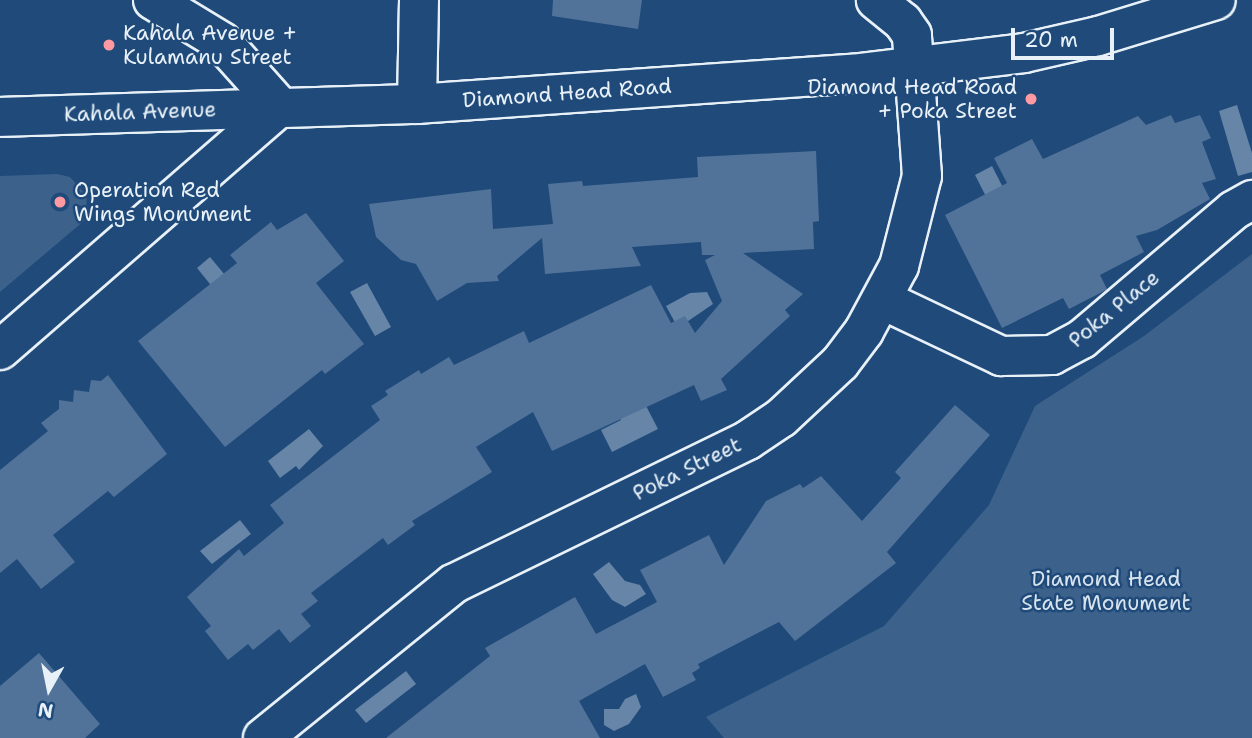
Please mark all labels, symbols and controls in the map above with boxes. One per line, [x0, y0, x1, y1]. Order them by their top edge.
scale bar [1014, 14, 1117, 58]
place label: Kahala Avenue + Kulamanu Street [123, 20, 297, 70]
text: 20 m [1024, 26, 1078, 54]
marker: Kahala Avenue + Kulamanu Street [101, 37, 117, 53]
street label: Diamond Head Road [462, 73, 672, 113]
place label: Diamond Head Road + Poka Street [808, 74, 1017, 124]
marker: Diamond Head Road + Poka Street [1023, 91, 1039, 107]
street label: Kahala Avenue [63, 97, 217, 127]
place label: Operation Red Wings Monument [74, 177, 252, 227]
marker: Operation Red Wings Monument [52, 194, 68, 210]
street label: Poka Place [1064, 265, 1164, 353]
street label: Poka Street [629, 432, 745, 506]
park label: Diamond Head State Monument [1021, 566, 1191, 616]
north arrow [14, 654, 84, 724]
text: N [36, 697, 55, 724]

